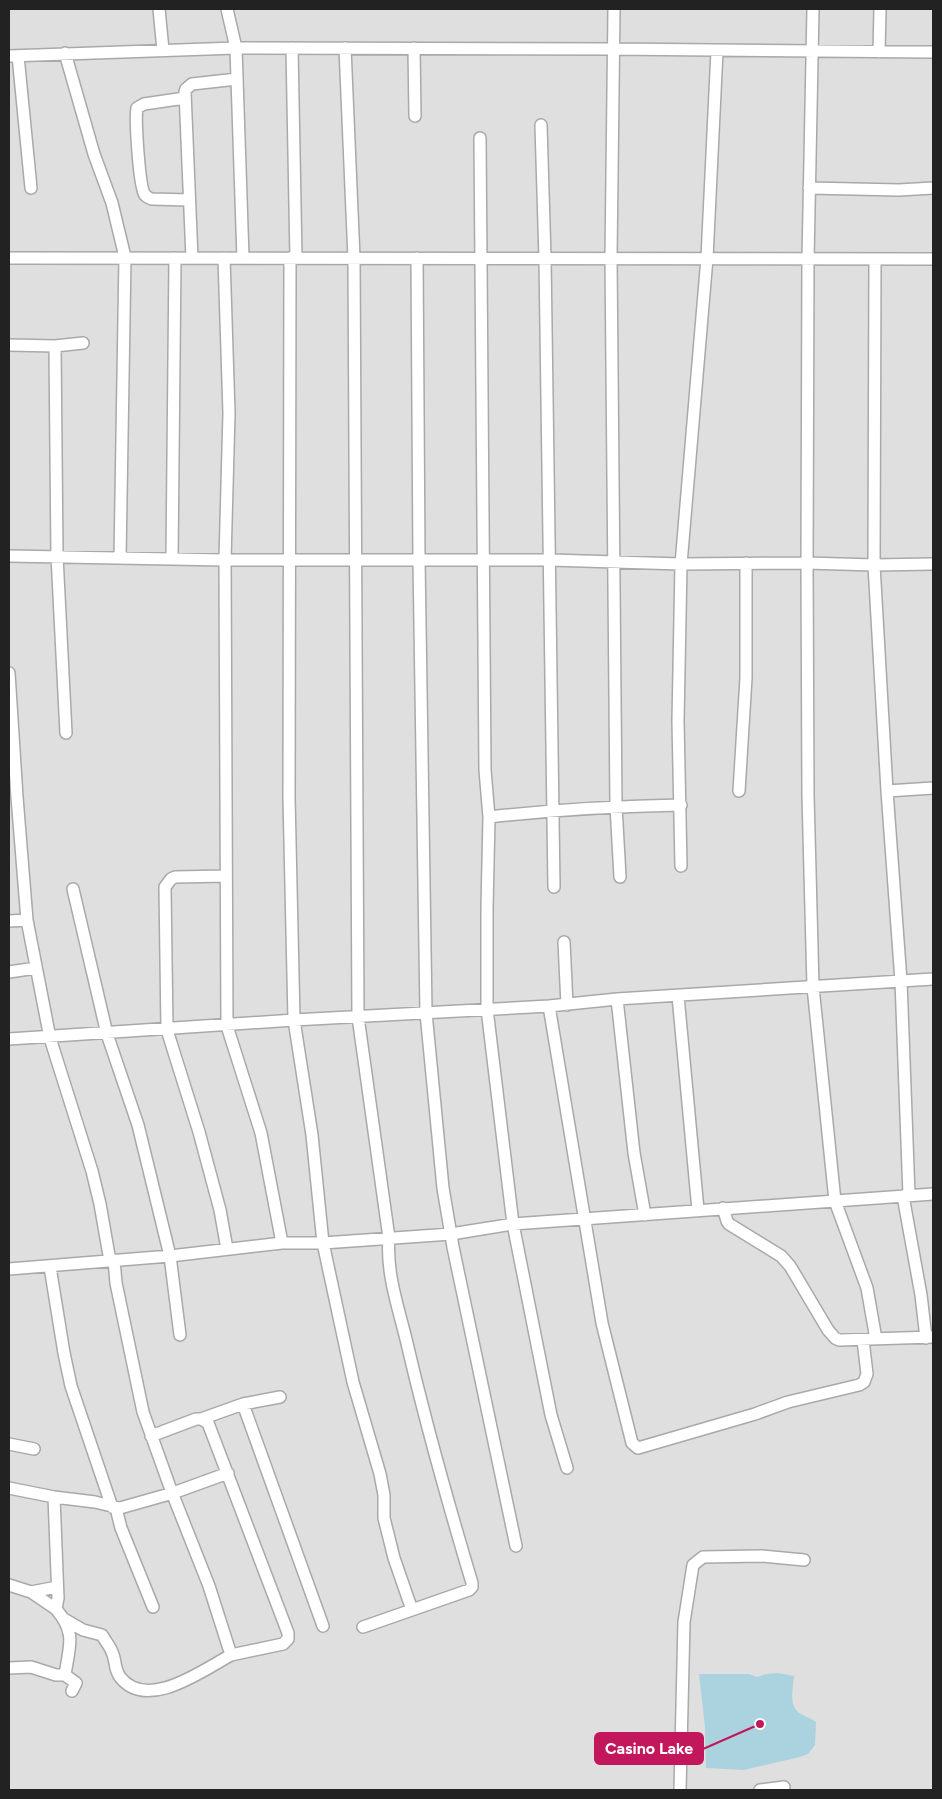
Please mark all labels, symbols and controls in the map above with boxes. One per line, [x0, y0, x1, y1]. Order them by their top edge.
callout: Casino Lake [595, 1733, 703, 1764]
text: Casino Lake [605, 1739, 693, 1758]

